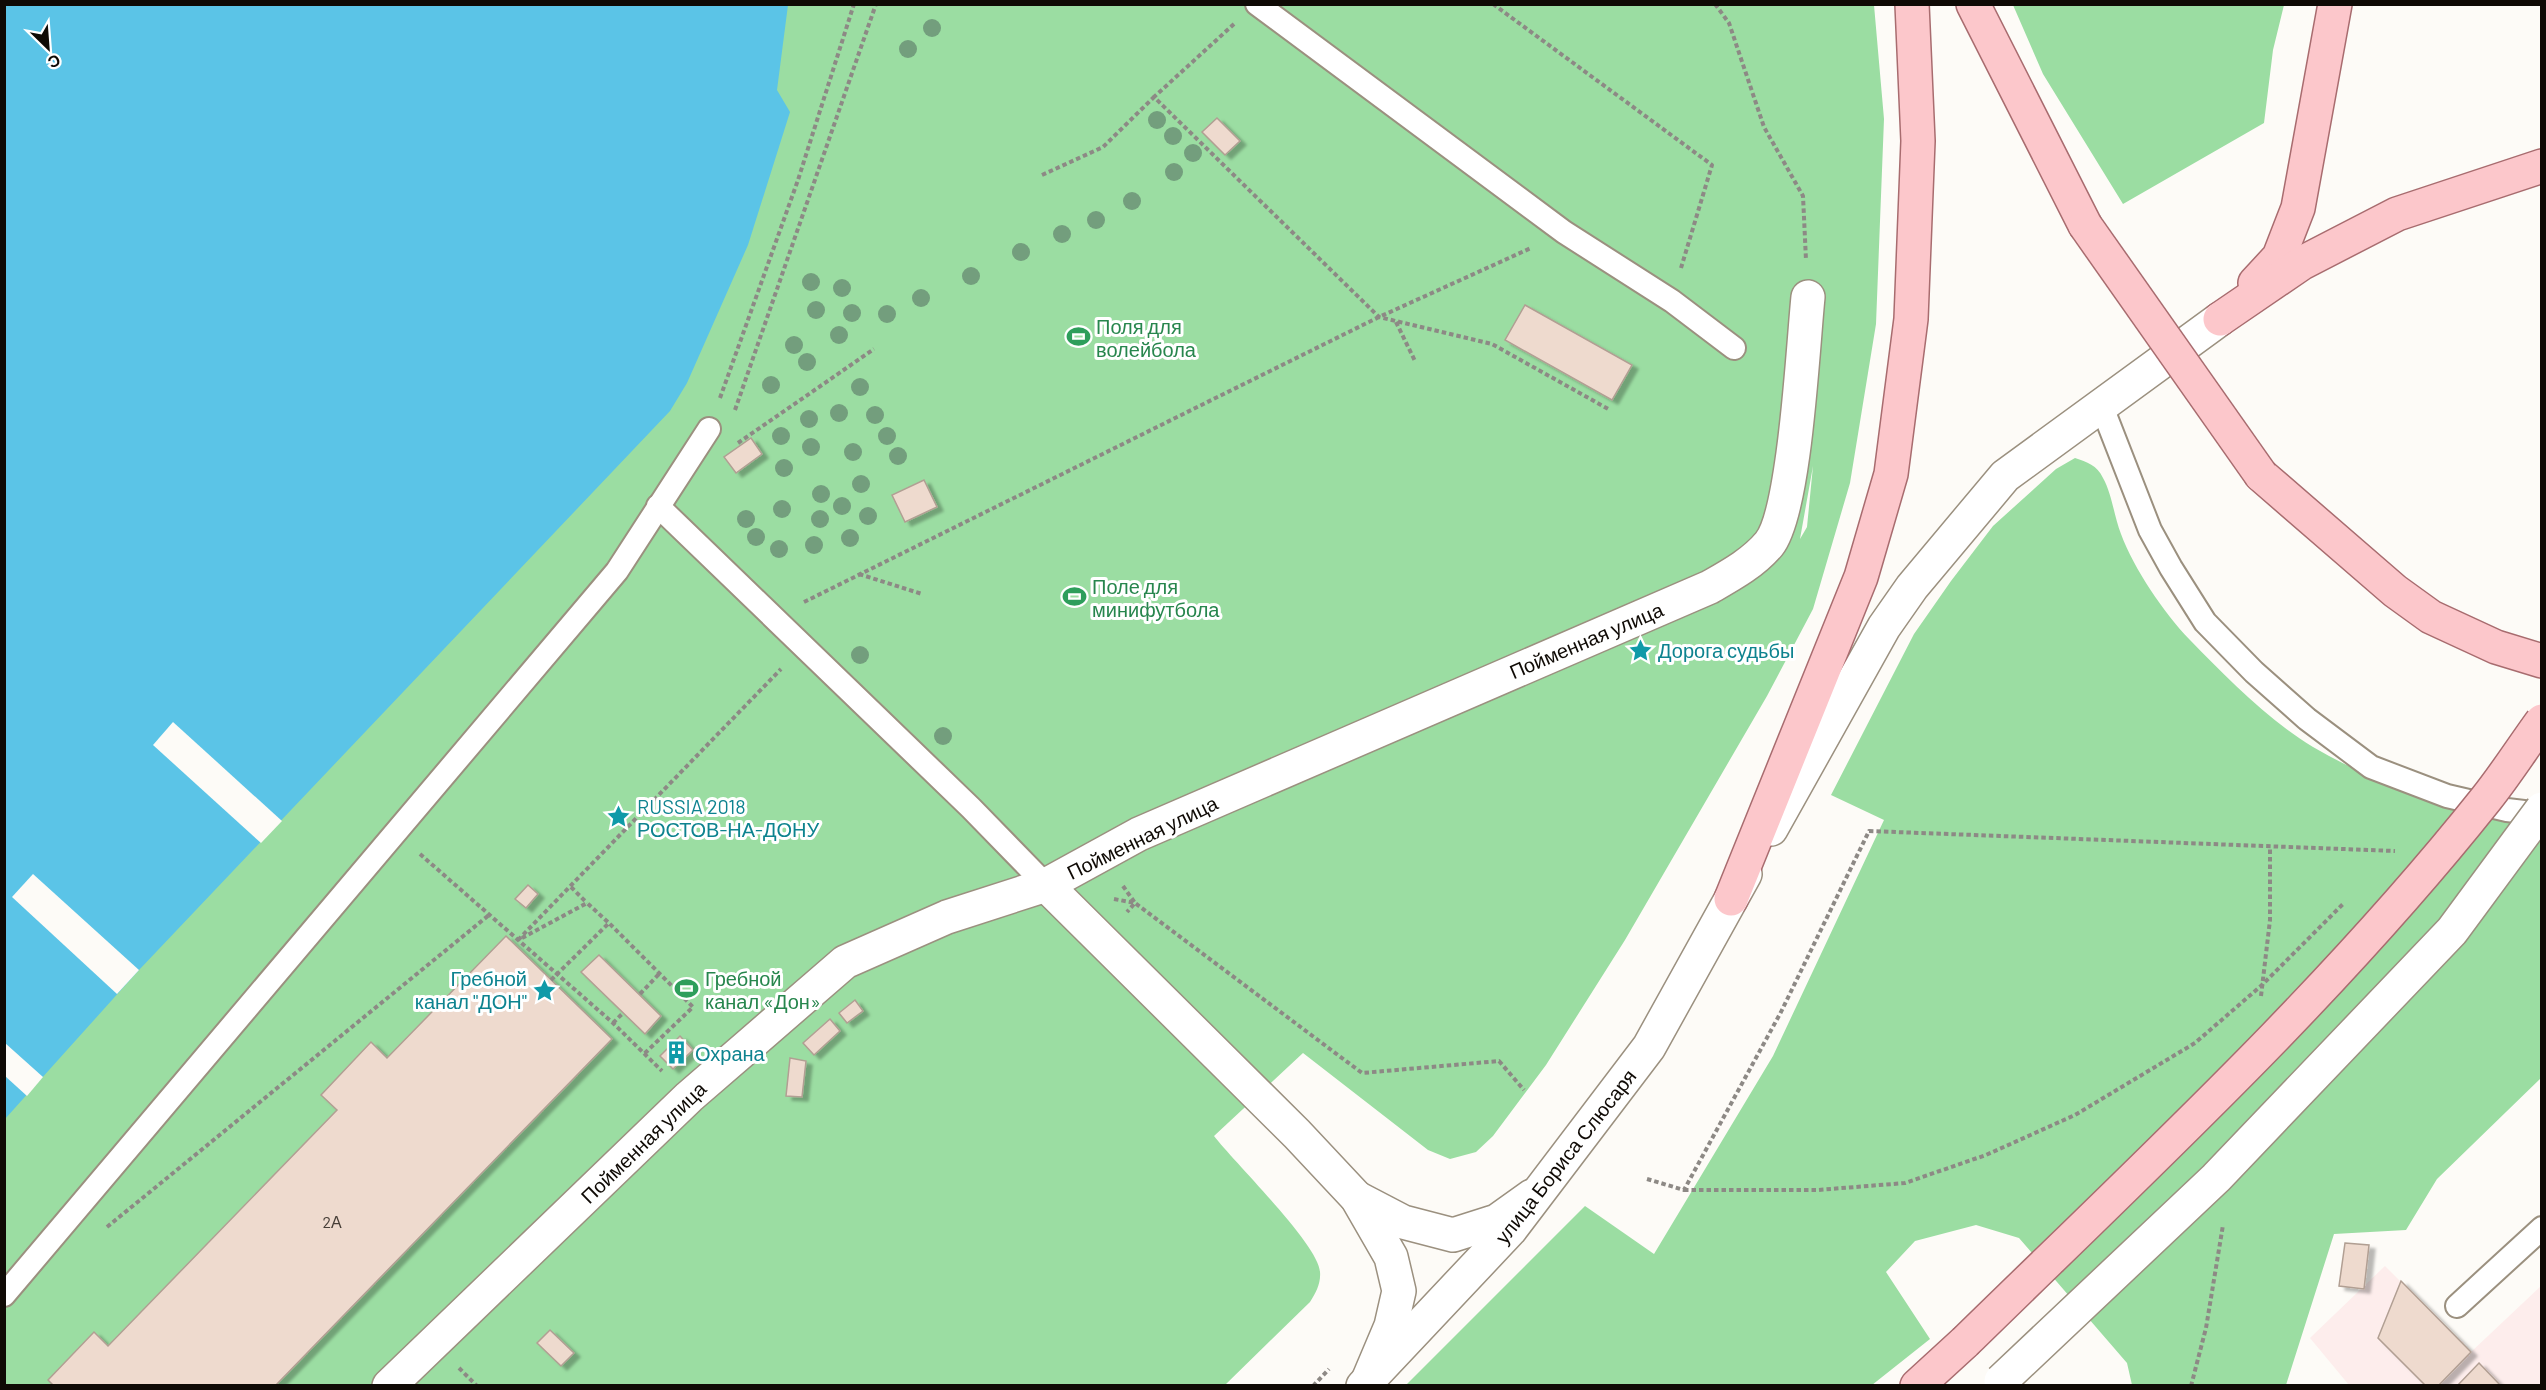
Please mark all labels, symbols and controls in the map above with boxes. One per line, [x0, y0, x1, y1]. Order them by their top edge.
north arrow [18, 18, 78, 78]
text: С [45, 51, 64, 73]
place label: Поля для волейбола [1096, 314, 1197, 361]
sports icon: Поля для волейбола [1065, 324, 1091, 350]
place label: Поле для минифутбола [1092, 574, 1220, 621]
sports icon: Поле для минифутбола [1061, 584, 1087, 610]
street label: Пойменная улица [1506, 596, 1667, 683]
place icon: Дорога судьбы [1627, 637, 1653, 663]
place label: Дорога судьбы [1658, 638, 1794, 662]
street label: Пойменная улица [1063, 790, 1222, 884]
place label: RUSSIA 2018 РОСТОВ-НА-ДОНУ [637, 794, 820, 841]
place icon: RUSSIA 2018 РОСТОВ-НА-ДОНУ [606, 804, 632, 830]
place label: Гребной канал "ДОН" [415, 966, 527, 1013]
place label: Гребной канал «Дон» [705, 966, 821, 1013]
sports icon: Гребной канал «Дон» [674, 976, 700, 1002]
place icon: Гребной канал "ДОН" [532, 977, 558, 1003]
building icon: Охрана [664, 1040, 690, 1066]
place label: Охрана [695, 1041, 766, 1065]
street label: улица Бориса Слюсаря [1489, 1064, 1641, 1248]
street label: Пойменная улица [575, 1076, 711, 1208]
house number: 2А [322, 1212, 342, 1231]

